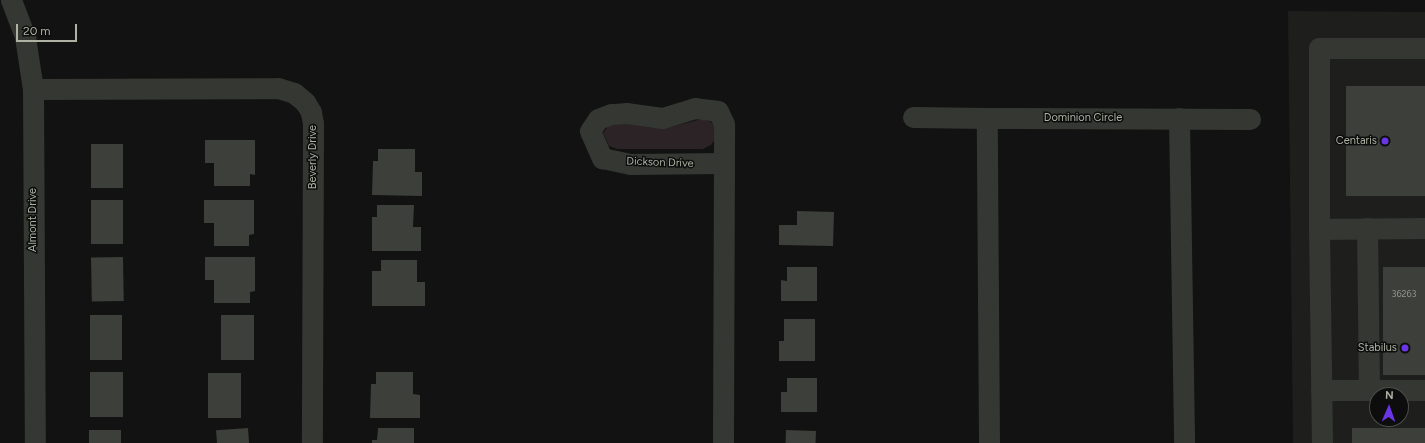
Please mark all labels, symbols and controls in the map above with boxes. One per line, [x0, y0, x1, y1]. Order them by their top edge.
scale bar [18, 16, 79, 42]
text: 20 m [23, 24, 51, 38]
street label: Dominion Circle [1044, 111, 1122, 125]
street label: Beverly Drive [306, 125, 320, 189]
place label: Centaris [1336, 134, 1377, 148]
marker: Centaris [1380, 136, 1390, 146]
street label: Dickson Drive [626, 155, 694, 171]
street label: Almont Drive [26, 188, 40, 252]
house number: 36263 [1391, 289, 1417, 299]
place label: Stabilus [1358, 341, 1397, 355]
marker: Stabilus [1400, 343, 1410, 353]
north arrow [1369, 387, 1409, 427]
text: N [1385, 389, 1394, 402]

